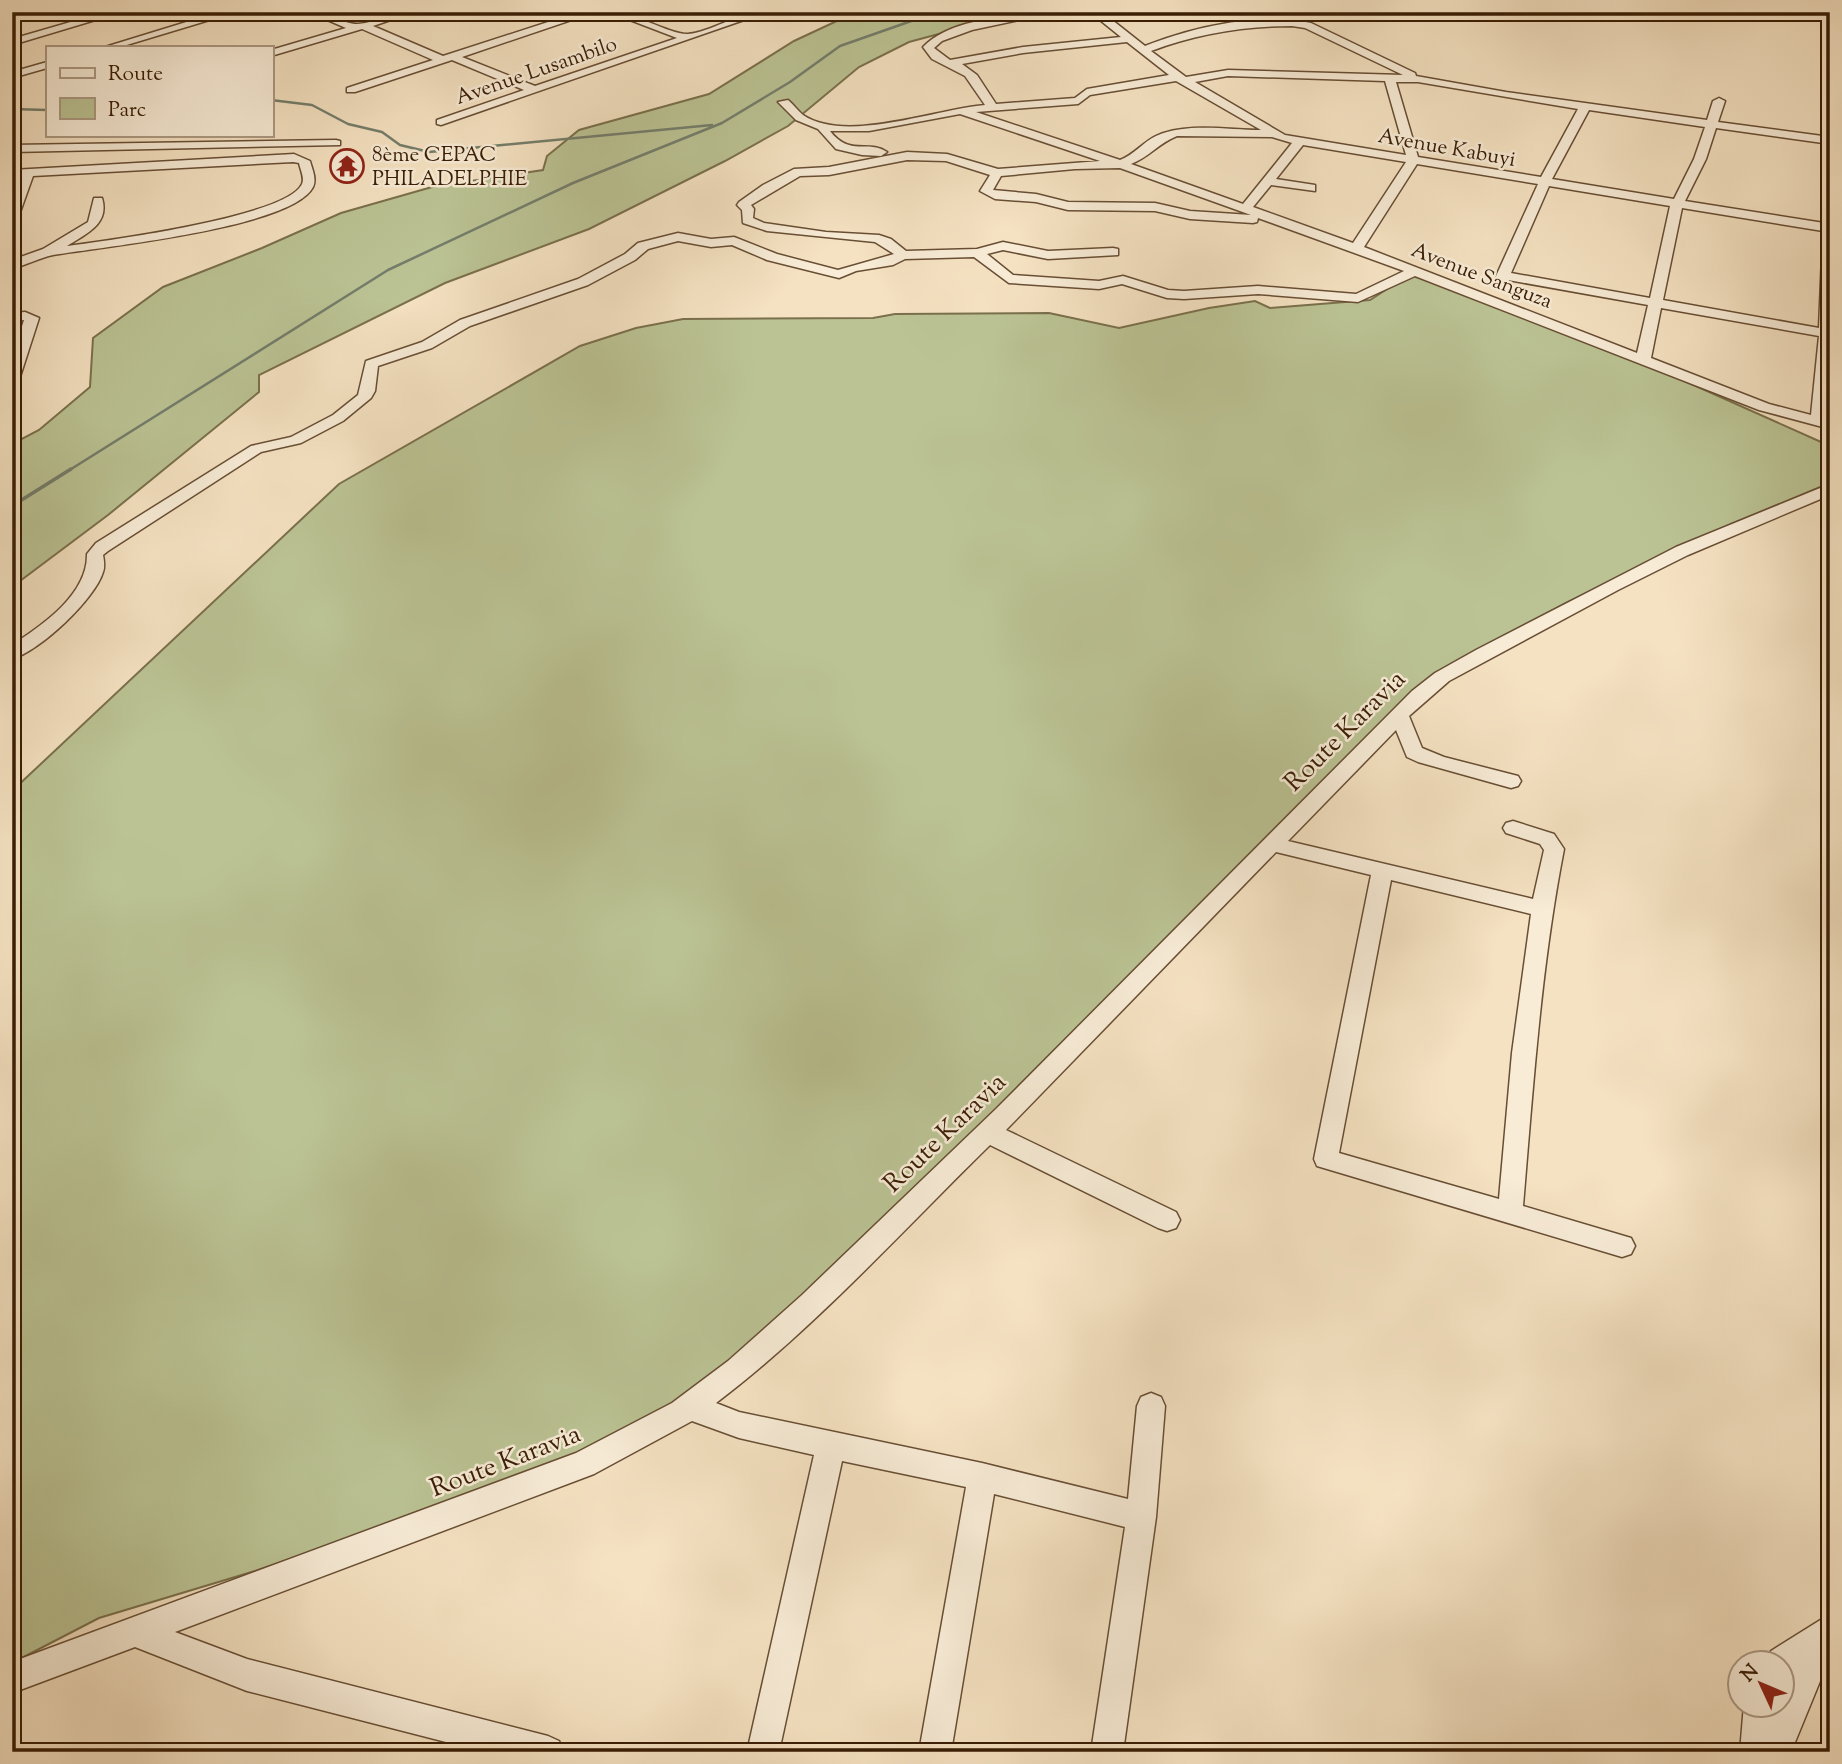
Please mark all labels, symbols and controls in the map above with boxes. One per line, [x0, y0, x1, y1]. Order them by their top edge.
street label: Avenue Lusambilo [452, 30, 621, 114]
legend [46, 46, 273, 136]
text: Route [108, 60, 163, 90]
text: Parc [108, 96, 146, 126]
street label: Avenue Kabuyi [1375, 122, 1518, 176]
place label: 8ème CEPAC PHILADELPHIE [372, 141, 527, 195]
temple icon: 8ème CEPAC PHILADELPHIE [328, 147, 366, 185]
street label: Avenue Sanguza [1406, 236, 1557, 318]
street label: Route Karavia [1277, 663, 1415, 801]
street label: Route Karavia [876, 1065, 1016, 1202]
street label: Route Karavia [425, 1417, 586, 1508]
north arrow [1727, 1648, 1797, 1718]
text: N [1736, 1659, 1766, 1689]

